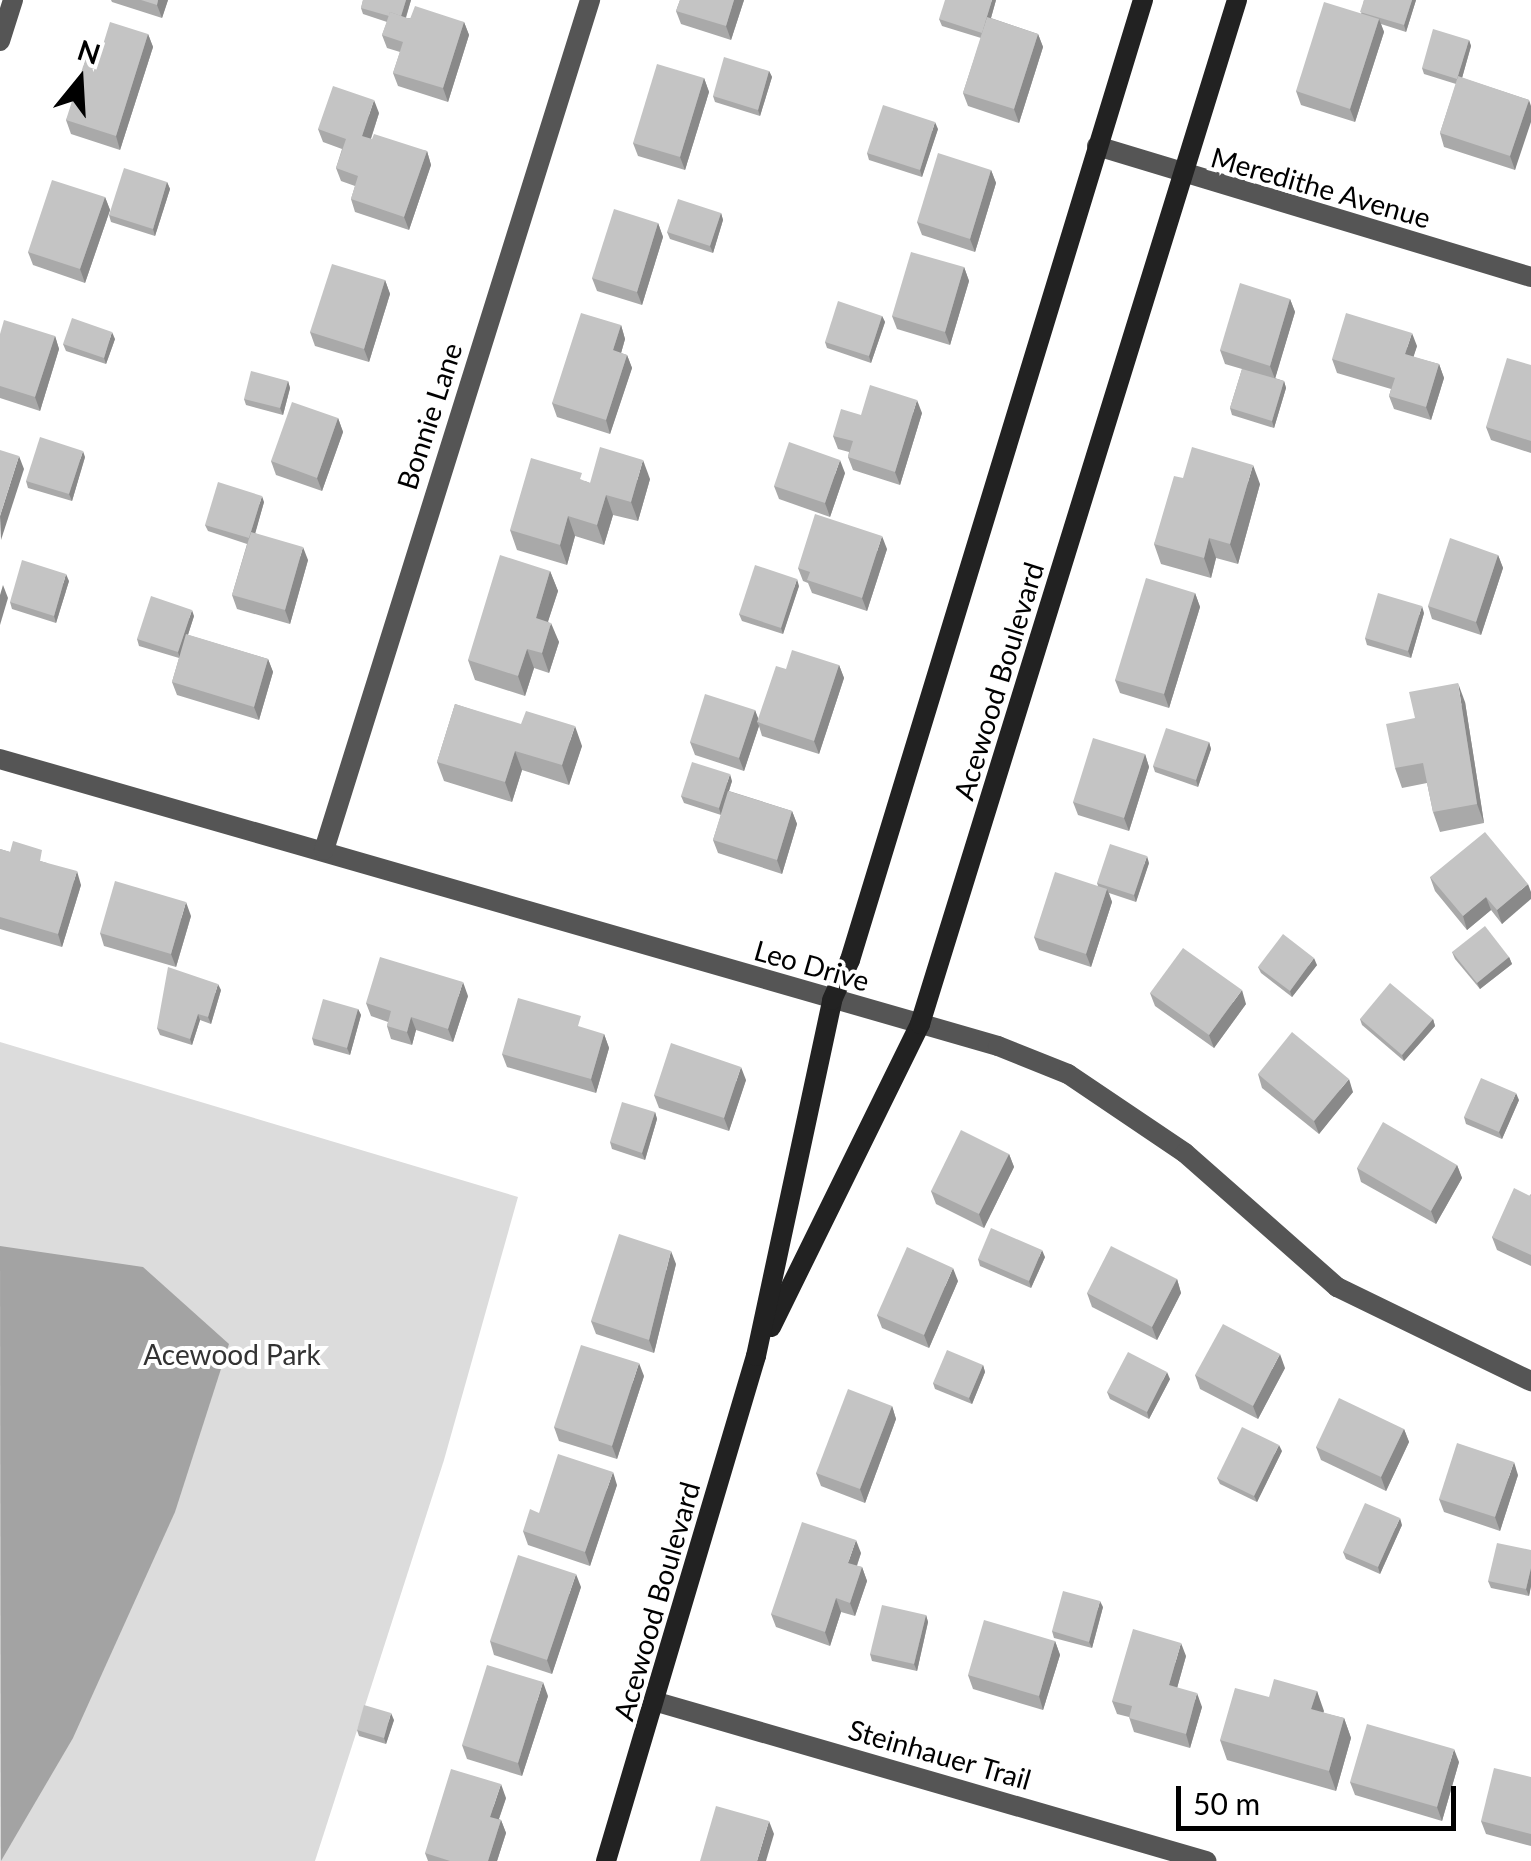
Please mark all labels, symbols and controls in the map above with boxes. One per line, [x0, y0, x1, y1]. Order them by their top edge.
north arrow [30, 30, 130, 130]
text: N [74, 32, 105, 71]
street label: Meredithe Avenue [1207, 140, 1435, 234]
street label: Bonnie Lane [389, 338, 469, 494]
street label: Acewood Boulevard [946, 558, 1050, 804]
street label: Leo Drive [751, 933, 873, 997]
park label: Acewood Park [143, 1337, 321, 1371]
street label: Acewood Boulevard [606, 1478, 706, 1724]
street label: Steinhauer Trail [844, 1712, 1036, 1796]
scale bar [1181, 1766, 1461, 1828]
text: 50 m [1193, 1785, 1260, 1821]

